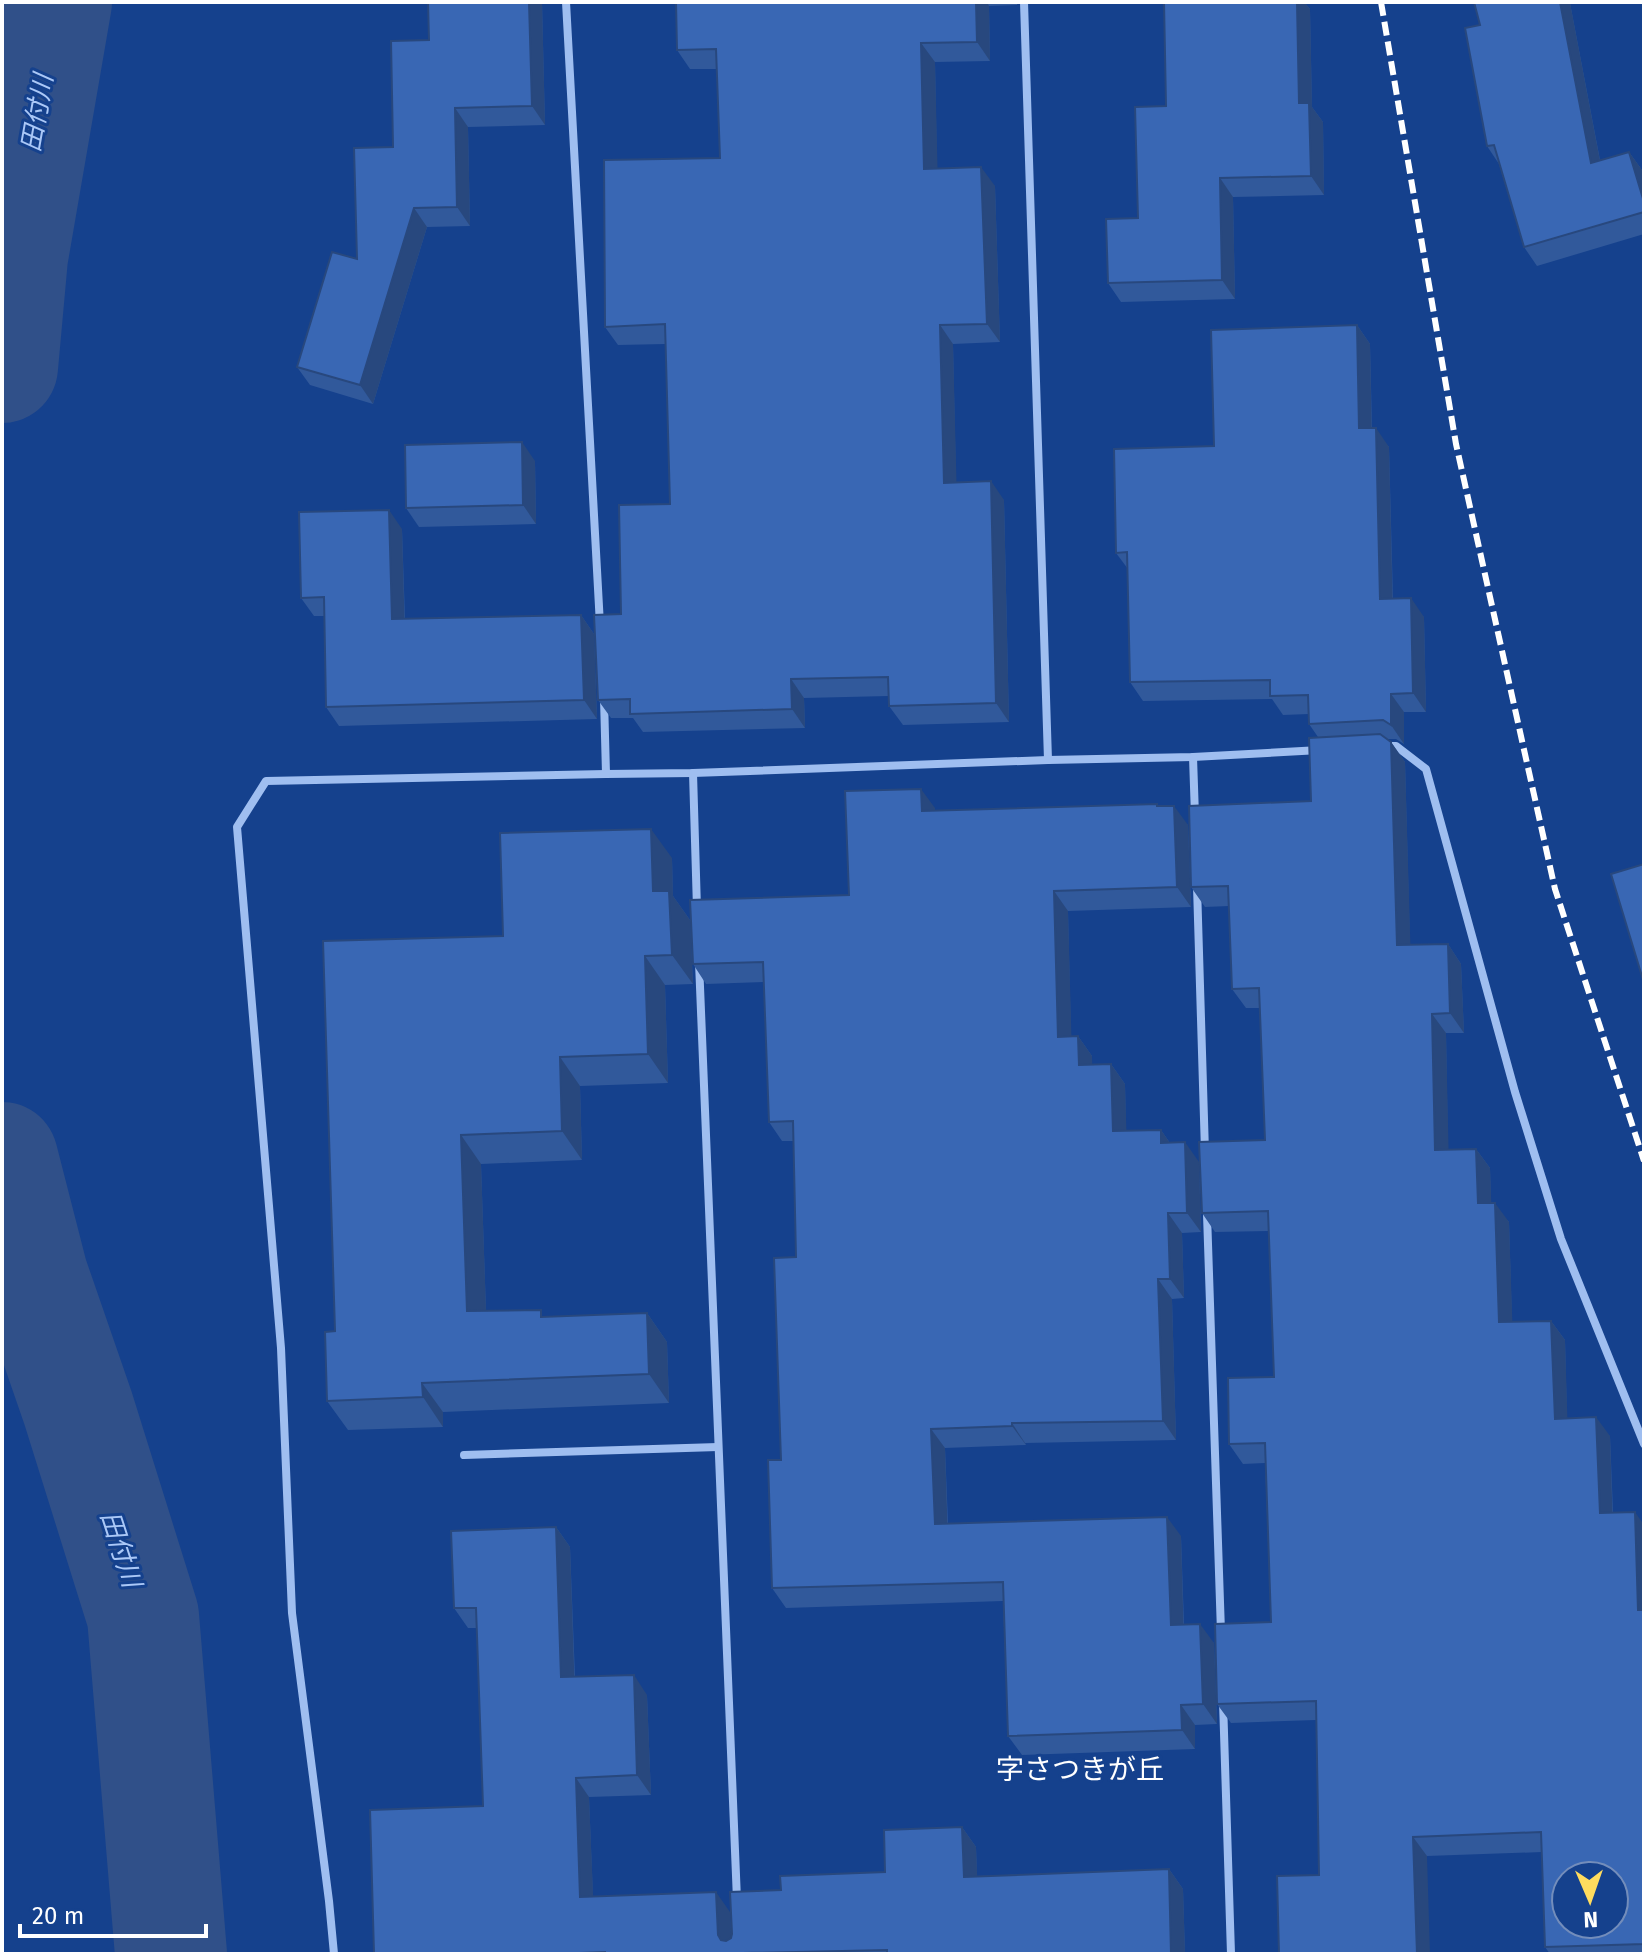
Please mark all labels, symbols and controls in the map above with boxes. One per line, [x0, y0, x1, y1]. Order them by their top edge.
water label: 田付川 [15, 69, 60, 154]
water label: 田付川 [94, 1507, 148, 1594]
district label: 字さつきが丘 [996, 1753, 1164, 1786]
north arrow [1550, 1860, 1630, 1940]
scale bar [20, 1888, 206, 1938]
text: 20 m [32, 1902, 84, 1930]
text: N [1583, 1906, 1598, 1933]

